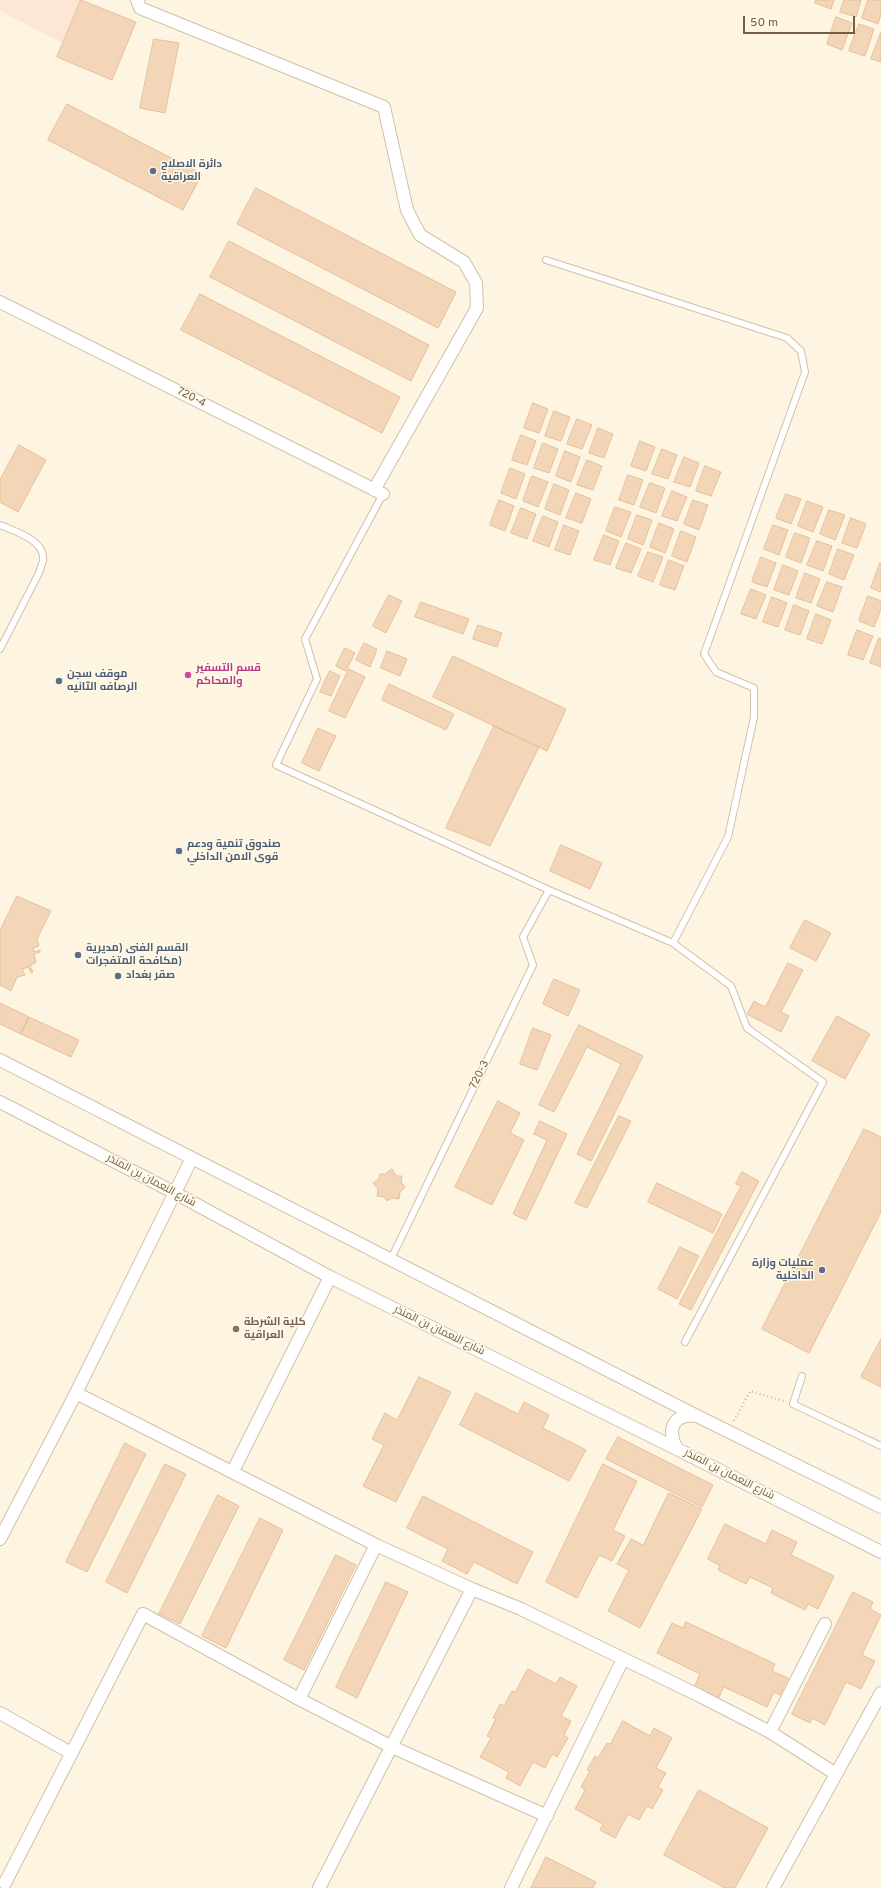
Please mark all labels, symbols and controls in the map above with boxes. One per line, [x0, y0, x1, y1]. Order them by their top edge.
scale bar [745, 8, 857, 34]
text: 50 m [750, 15, 778, 31]
place label: دائرة الاصلاح العراقية [161, 158, 222, 184]
marker: دائرة الاصلاح العراقية [148, 166, 158, 176]
street label: 720-4 [174, 385, 208, 411]
place label: قسم التسفير والمحاكم [196, 662, 261, 688]
place label: موقف سجن الرصافه الثانيه [67, 668, 137, 694]
marker: قسم التسفير والمحاكم [183, 670, 193, 680]
marker: موقف سجن الرصافه الثانيه [54, 676, 64, 686]
place label: صندوق تنمية ودعم قوى الامن الداخلي [187, 838, 281, 864]
marker: صندوق تنمية ودعم قوى الامن الداخلي [174, 846, 184, 856]
place label: القسم الفني (مديرية مكافحة المتفجرات) [86, 942, 188, 968]
marker: القسم الفني (مديرية مكافحة المتفجرات) [73, 950, 83, 960]
place label: صقر بغداد [126, 969, 175, 983]
marker: صقر بغداد [113, 971, 123, 981]
street label: 720-3 [467, 1058, 493, 1092]
street label: شارع النعمان بن المنذر [104, 1152, 198, 1210]
place label: عمليات وزارة الداخلية [752, 1257, 814, 1283]
marker: عمليات وزارة الداخلية [817, 1265, 827, 1275]
street label: شارع النعمان بن المنذر [391, 1303, 487, 1359]
place label: كلية الشرطة العراقية [244, 1316, 306, 1342]
marker: كلية الشرطة العراقية [231, 1324, 241, 1334]
street label: شارع النعمان بن المنذر [682, 1447, 776, 1503]

